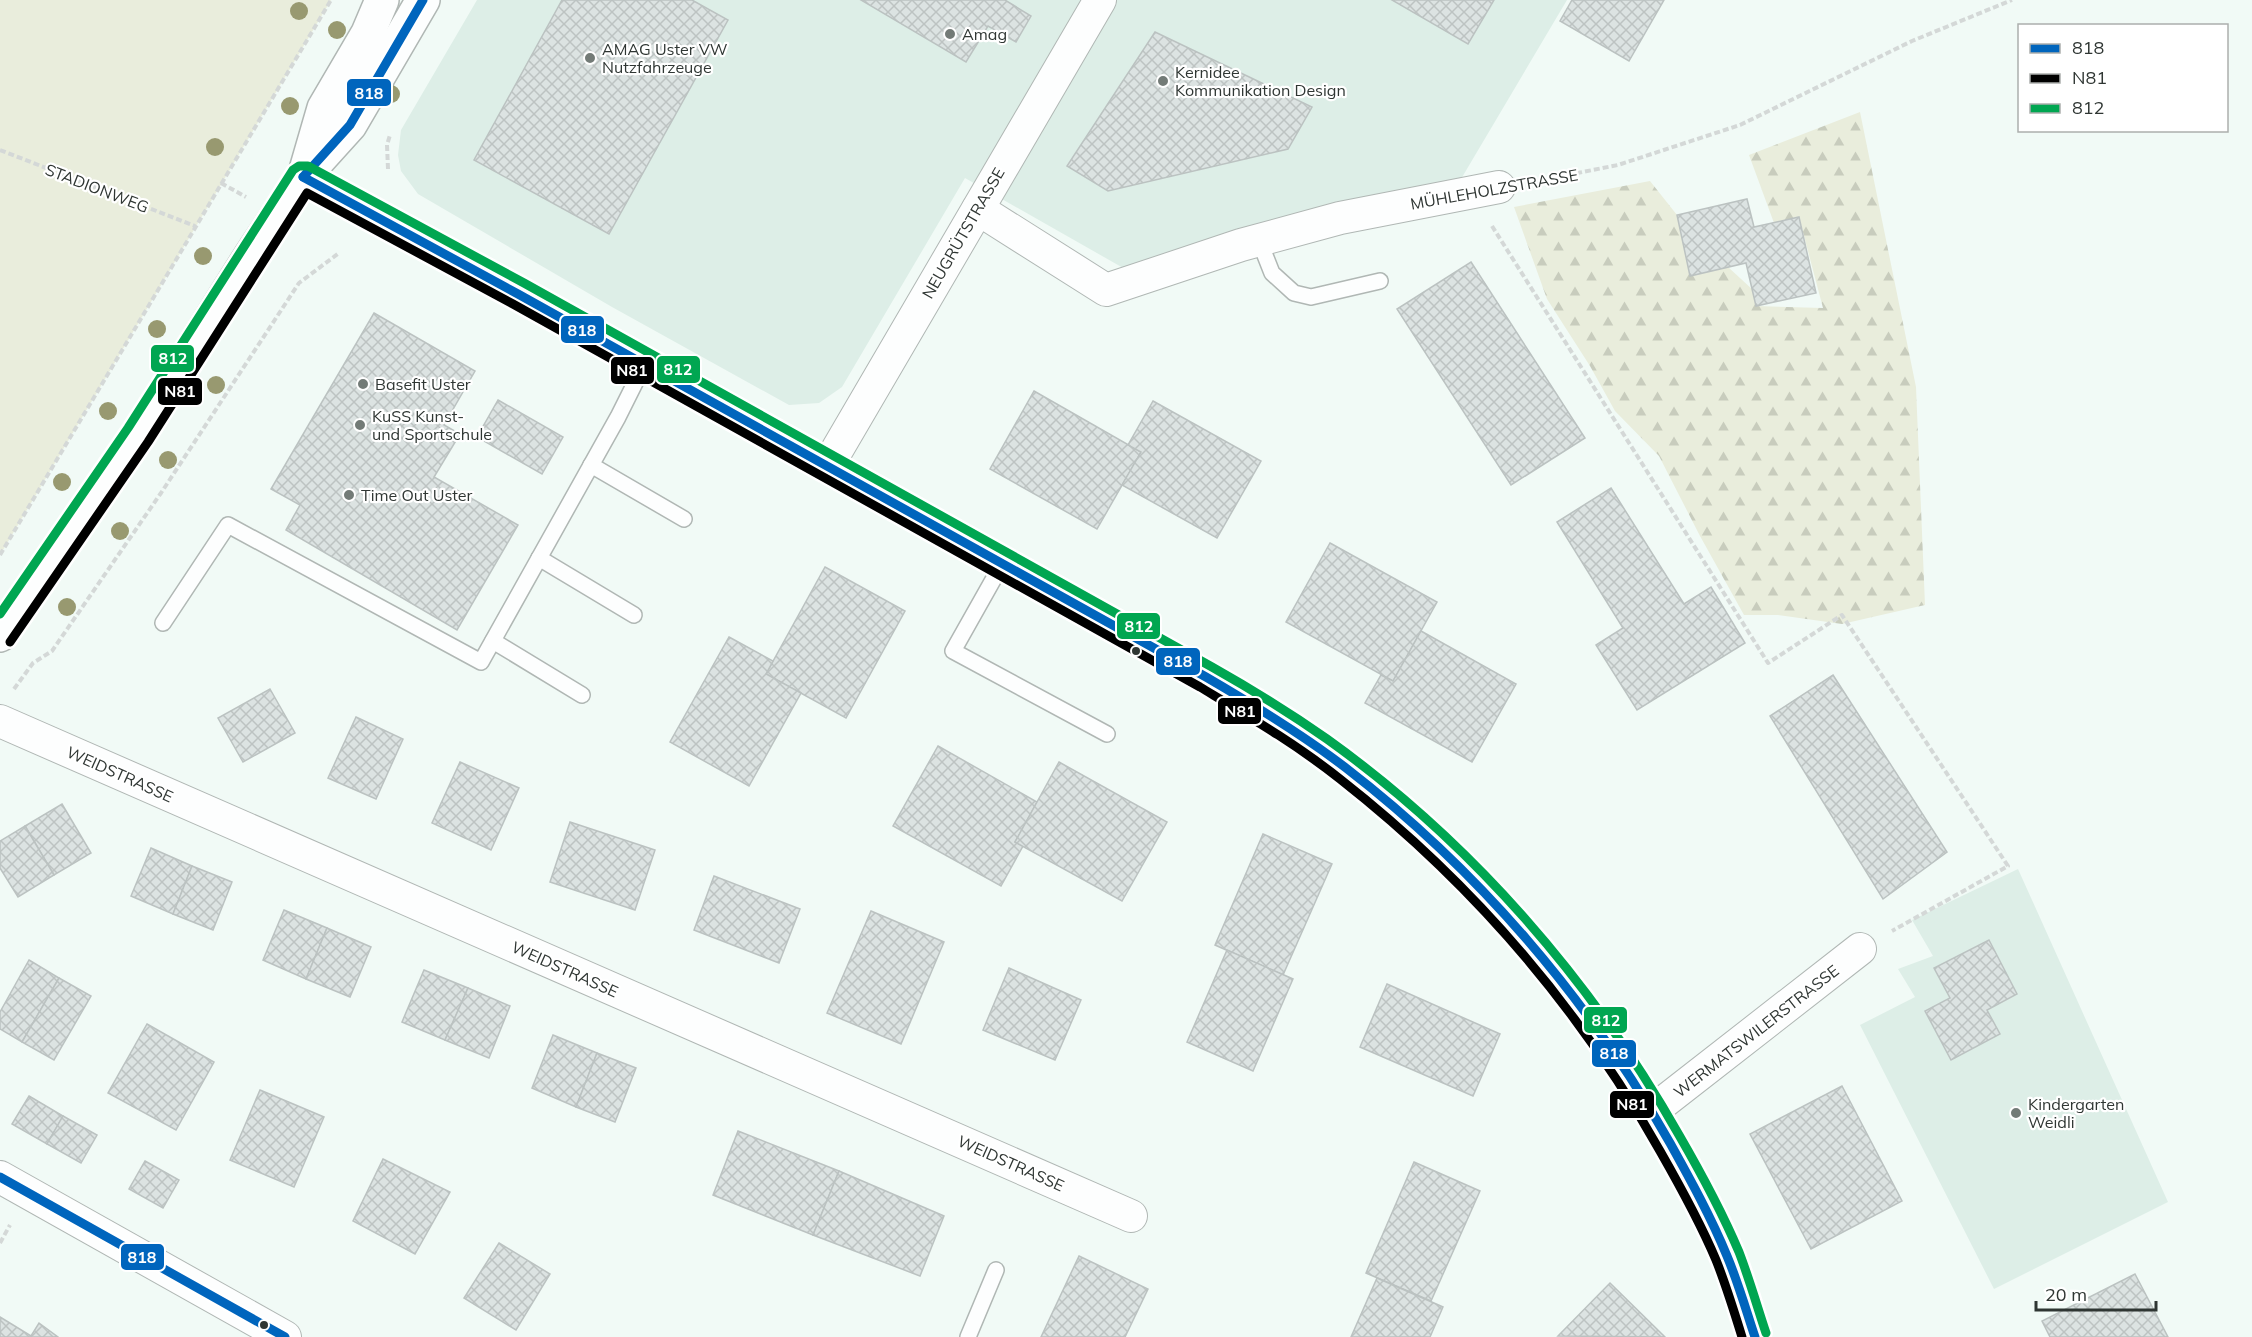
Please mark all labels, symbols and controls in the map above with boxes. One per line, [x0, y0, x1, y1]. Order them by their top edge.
place label: Amag [962, 24, 1007, 44]
legend [2018, 24, 2228, 132]
marker: Amag [943, 27, 957, 41]
text: 818 [2072, 36, 2104, 59]
place label: AMAG Uster VW Nutzfahrzeuge [602, 39, 728, 77]
marker: AMAG Uster VW Nutzfahrzeuge [583, 51, 597, 65]
place label: Kernidee Kommunikation Design [1175, 62, 1346, 100]
text: N81 [2072, 66, 2107, 89]
marker: Kernidee Kommunikation Design [1156, 74, 1170, 88]
line badge: 818 [346, 78, 392, 107]
text: 818 [355, 83, 384, 103]
text: 812 [2072, 96, 2104, 119]
street label: STADIONWEG [42, 159, 152, 217]
street label: NEUGRÜTSTRASSE [917, 164, 1009, 302]
street label: MÜHLEHOLZSTRASSE [1409, 164, 1579, 214]
line badge: 818 [560, 315, 605, 344]
text: 818 [568, 320, 597, 340]
line badge: 812 [150, 344, 195, 373]
text: 812 [159, 348, 187, 368]
line badge: 812 [656, 355, 701, 384]
line badge: N81 [610, 356, 655, 385]
text: 812 [664, 359, 692, 379]
text: N81 [616, 360, 648, 380]
place label: Basefit Uster [375, 374, 471, 394]
line badge: N81 [157, 377, 203, 406]
marker: Basefit Uster [356, 377, 370, 391]
text: N81 [164, 381, 196, 401]
place label: KuSS Kunst- und Sportschule [372, 406, 492, 444]
marker: KuSS Kunst- und Sportschule [353, 418, 367, 432]
place label: Time Out Uster [361, 485, 473, 505]
marker: Time Out Uster [342, 488, 356, 502]
line badge: 812 [1116, 612, 1161, 640]
text: 812 [1125, 616, 1153, 636]
unlabelled marker [1130, 645, 1142, 657]
line badge: 818 [1155, 647, 1201, 676]
text: 818 [1164, 651, 1193, 671]
line badge: N81 [1217, 697, 1262, 725]
text: N81 [1224, 701, 1256, 721]
street label: WEIDSTRASSE [64, 742, 176, 806]
street label: WEIDSTRASSE [509, 937, 621, 1001]
street label: WERMATSWILERSTRASSE [1669, 960, 1843, 1102]
line badge: 812 [1583, 1006, 1628, 1034]
text: 812 [1592, 1010, 1620, 1030]
line badge: 818 [1591, 1039, 1637, 1068]
text: 818 [1600, 1043, 1629, 1063]
line badge: N81 [1609, 1090, 1655, 1119]
text: N81 [1616, 1094, 1648, 1114]
place label: Kindergarten Weidli [2028, 1094, 2124, 1132]
marker: Kindergarten Weidli [2009, 1106, 2023, 1120]
street label: WEIDSTRASSE [955, 1131, 1067, 1195]
line badge: 818 [120, 1243, 165, 1271]
text: 818 [128, 1247, 157, 1267]
scale bar [2036, 1274, 2156, 1312]
text: 20 m [2045, 1283, 2087, 1306]
unlabelled marker [258, 1319, 270, 1331]

